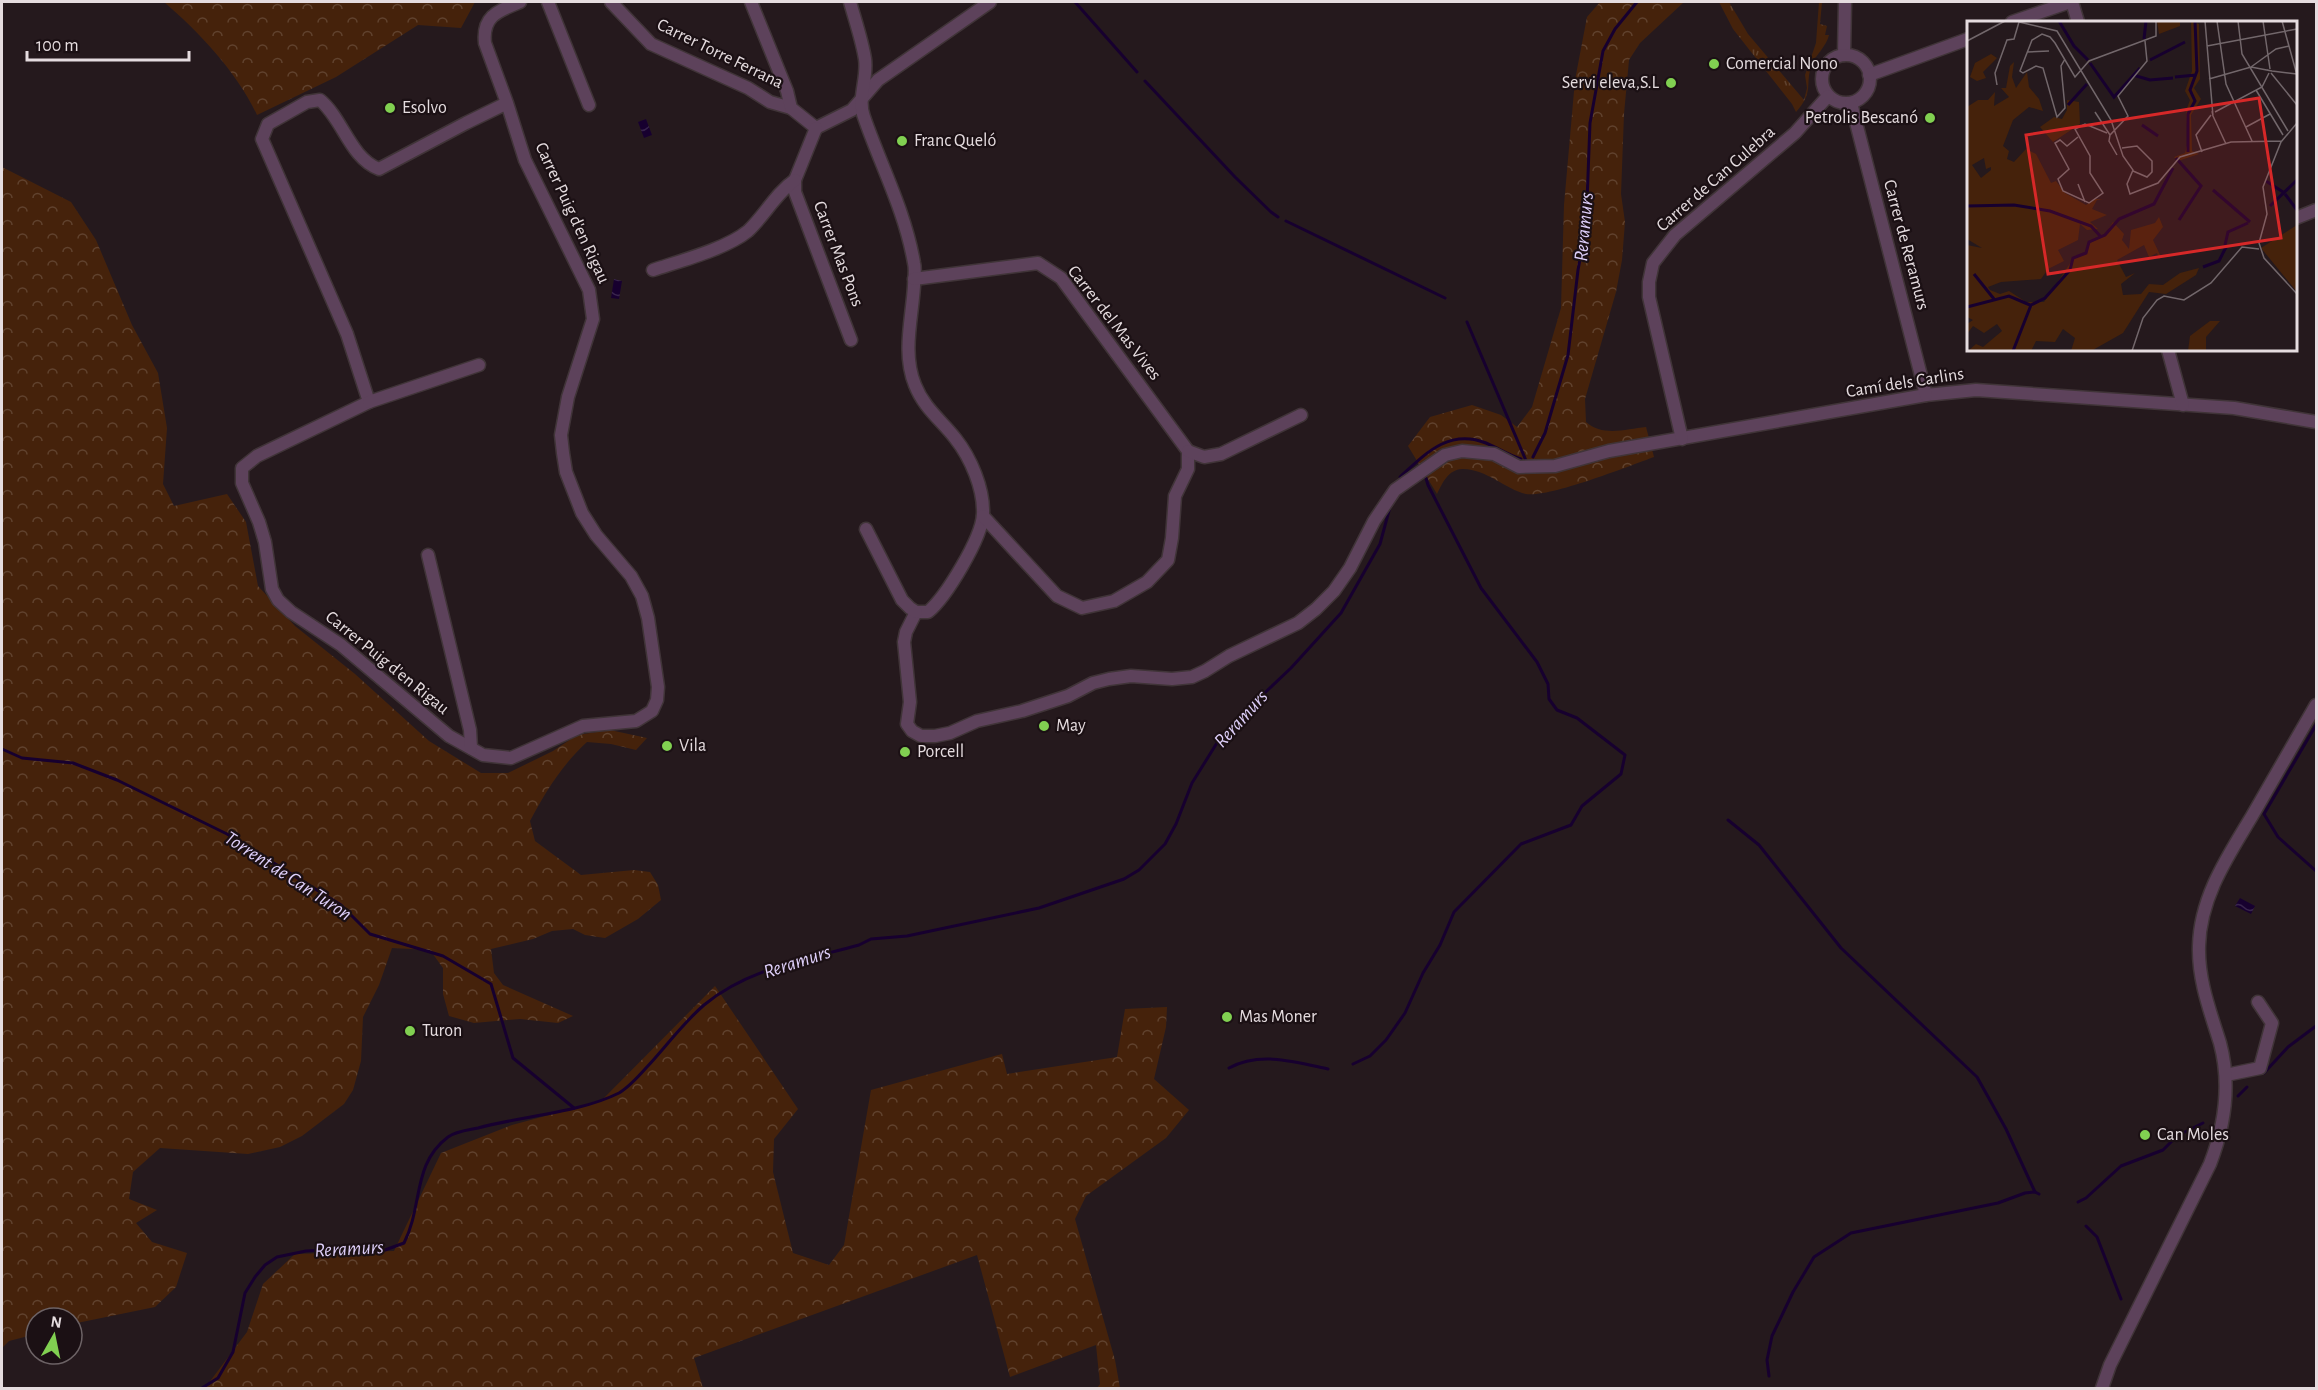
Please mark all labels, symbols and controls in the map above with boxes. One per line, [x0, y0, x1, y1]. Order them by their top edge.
street label: Carrer Torre Ferrana [654, 16, 786, 92]
inset map [1967, 21, 2297, 351]
scale bar [27, 24, 189, 62]
text: 100 m [36, 37, 79, 55]
place label: Comercial Nono [1726, 55, 1838, 73]
marker: Comercial Nono [1707, 57, 1721, 71]
place label: Servi eleva,S.L [1562, 74, 1660, 92]
marker: Servi eleva,S.L [1664, 76, 1678, 90]
place label: Esolvo [402, 99, 447, 117]
marker: Esolvo [383, 101, 397, 115]
place label: Petrolis Bescanó [1805, 109, 1918, 127]
marker: Petrolis Bescanó [1923, 111, 1937, 125]
street label: Carrer de Can Culebra [1653, 123, 1779, 235]
place label: Franc Queló [914, 132, 997, 150]
marker: Franc Queló [895, 134, 909, 148]
street label: Carrer Puig d'en Rigau [531, 140, 613, 286]
street label: Carrer de Reramurs [1880, 178, 1932, 312]
water label: Reramurs [1571, 191, 1597, 262]
street label: Carrer Mas Pons [810, 199, 866, 309]
street label: Carrer del Mas Vives [1064, 262, 1164, 384]
street label: Camí dels Carlins [1845, 365, 1965, 401]
street label: Carrer Puig d'en Rigau [322, 608, 452, 718]
water label: Reramurs [1210, 686, 1272, 751]
place label: May [1056, 717, 1086, 735]
marker: May [1037, 719, 1051, 733]
place label: Vila [679, 737, 706, 755]
marker: Vila [660, 739, 674, 753]
place label: Porcell [917, 743, 964, 761]
marker: Porcell [898, 745, 912, 759]
water label: Torrent de Can Turon [221, 828, 355, 924]
water label: Reramurs [761, 942, 834, 982]
place label: Mas Moner [1239, 1008, 1317, 1026]
marker: Mas Moner [1220, 1010, 1234, 1024]
place label: Turon [422, 1022, 462, 1040]
marker: Turon [403, 1024, 417, 1038]
place label: Can Moles [2157, 1126, 2229, 1144]
marker: Can Moles [2138, 1128, 2152, 1142]
water label: Reramurs [314, 1237, 385, 1261]
north arrow [24, 1306, 84, 1366]
text: N [49, 1313, 63, 1331]

